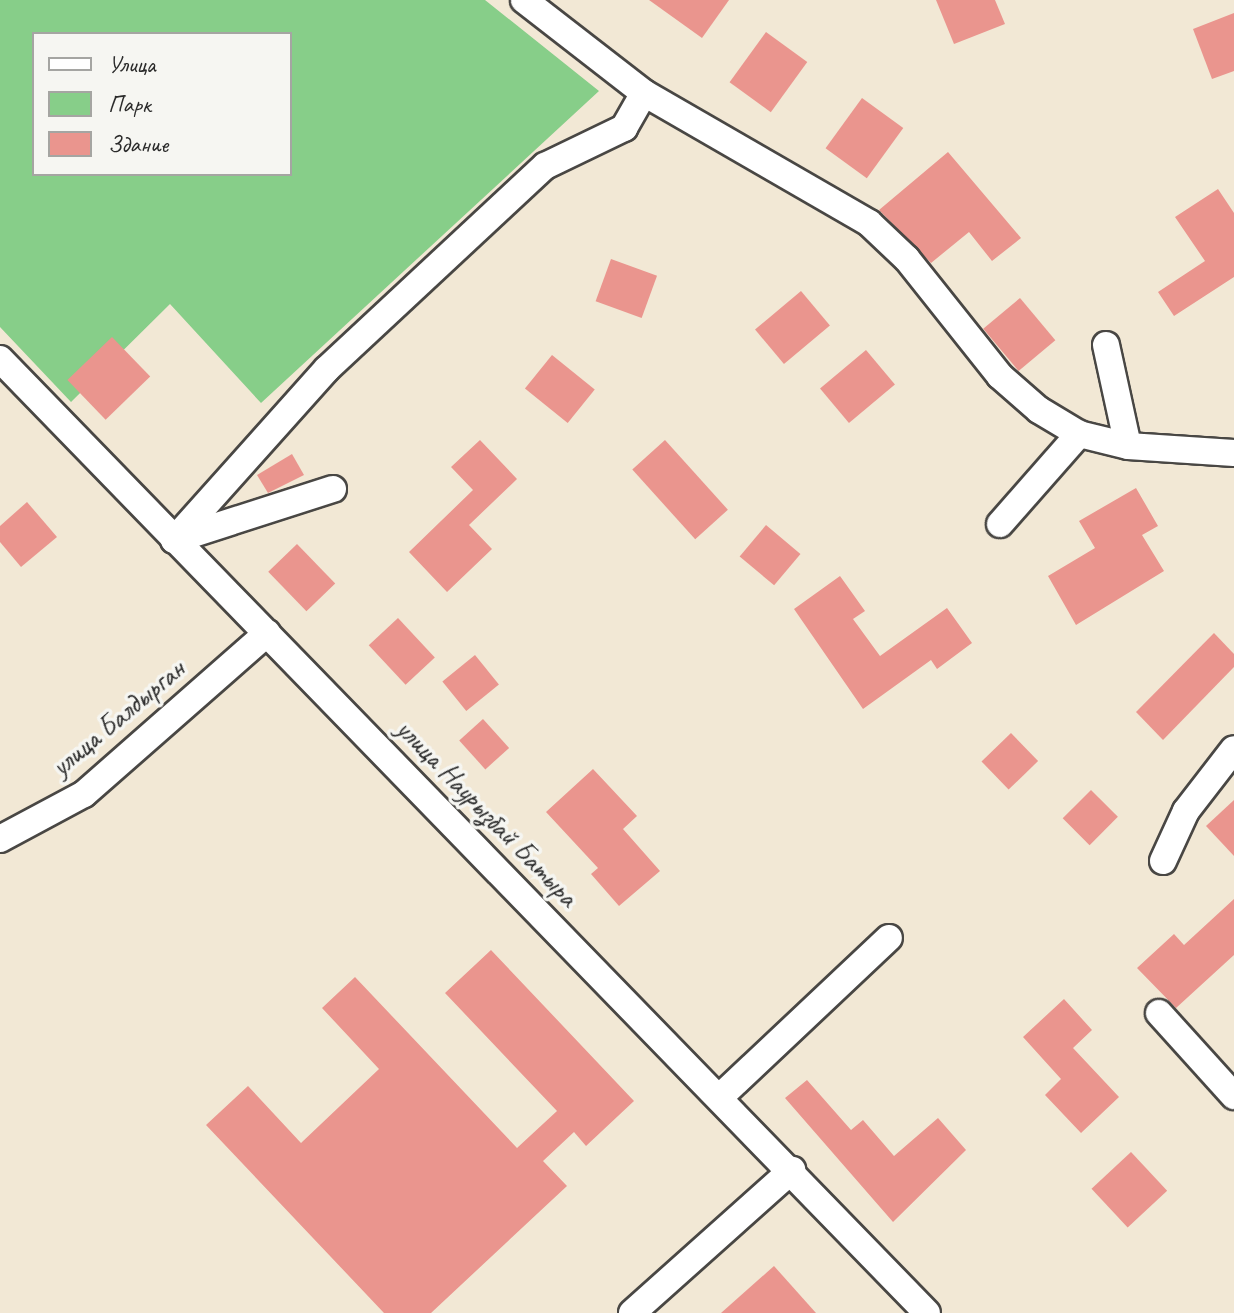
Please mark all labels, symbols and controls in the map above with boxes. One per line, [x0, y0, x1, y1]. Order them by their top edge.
legend [32, 32, 292, 176]
text: Улица [108, 49, 156, 79]
text: Парк [108, 89, 151, 119]
text: Здание [108, 129, 168, 159]
street label: улица Балдырган [44, 653, 192, 783]
street label: улица Наурызбай Батыра [390, 713, 584, 913]

